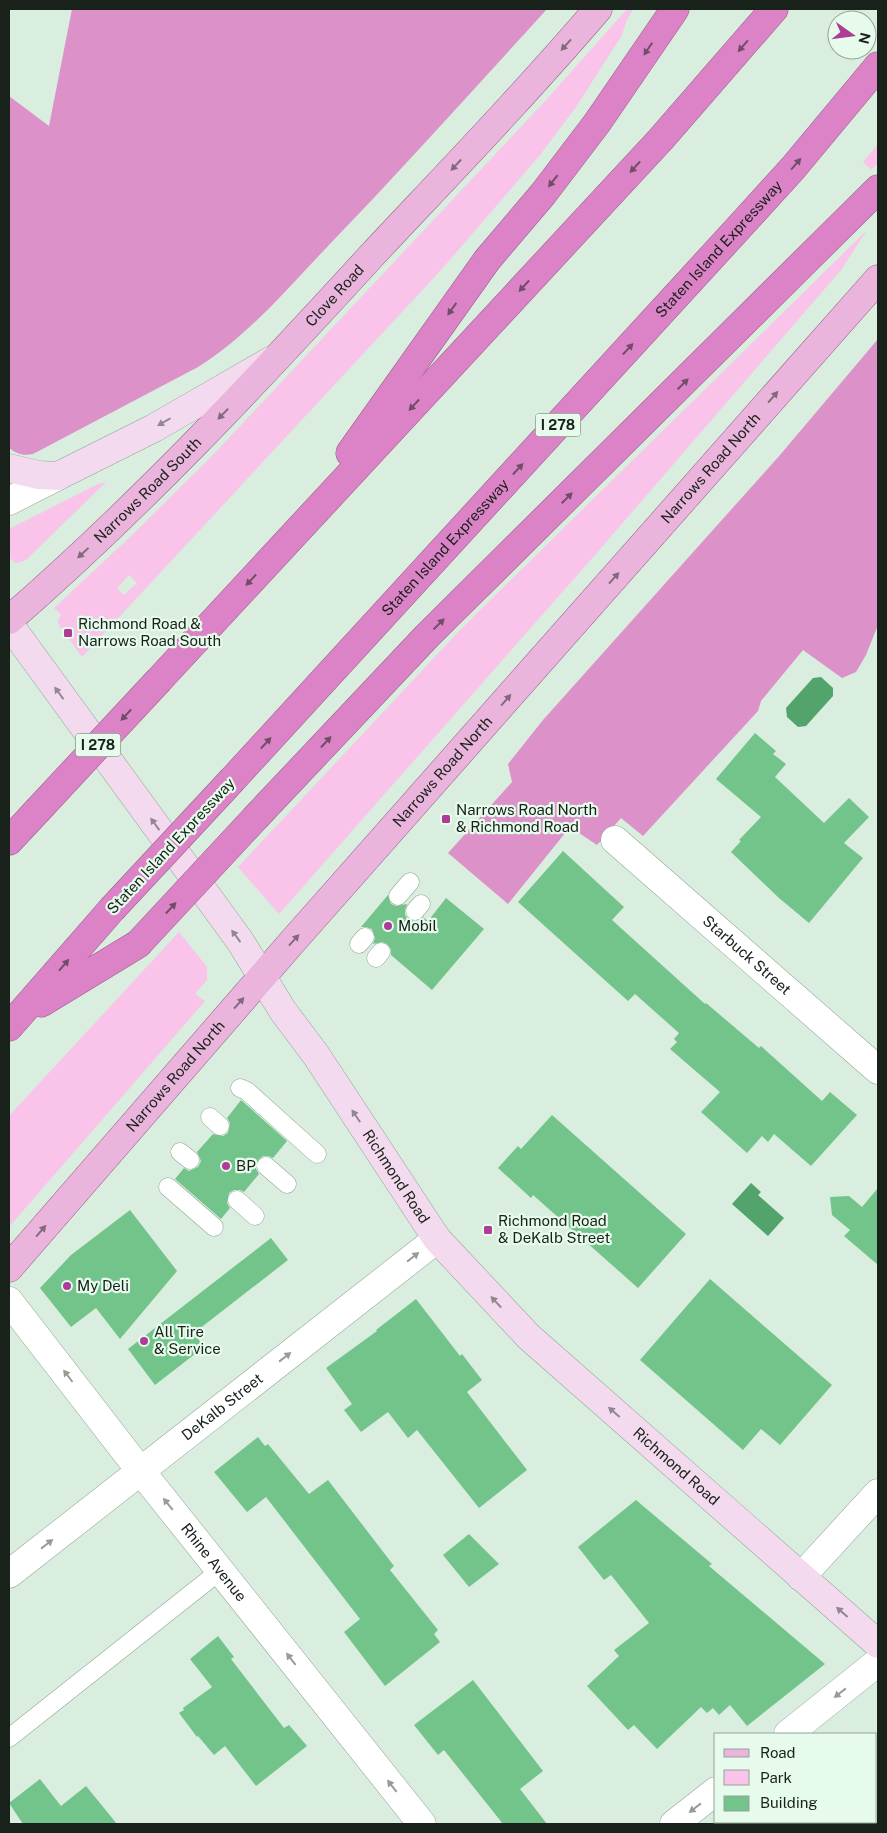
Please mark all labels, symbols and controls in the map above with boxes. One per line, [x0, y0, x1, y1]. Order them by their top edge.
north arrow [827, 10, 877, 60]
text: N [856, 31, 874, 45]
one-way arrow [560, 39, 572, 51]
one-way arrow [737, 39, 748, 52]
one-way arrow [643, 43, 653, 56]
one-way arrow [790, 158, 801, 170]
one-way arrow [450, 159, 462, 171]
one-way arrow [629, 161, 641, 173]
one-way arrow [547, 174, 558, 187]
street label: Staten Island Expressway [652, 177, 785, 321]
street label: Clove Road [302, 261, 367, 330]
one-way arrow [518, 280, 530, 292]
one-way arrow [447, 302, 457, 315]
one-way arrow [622, 344, 634, 356]
one-way arrow [677, 378, 689, 390]
one-way arrow [768, 391, 779, 404]
one-way arrow [408, 399, 419, 412]
one-way arrow [217, 408, 229, 420]
street label: Narrows Road North [657, 409, 764, 527]
road number: I 278 [536, 414, 580, 436]
one-way arrow [156, 418, 171, 426]
street label: Narrows Road South [90, 434, 204, 546]
one-way arrow [512, 463, 524, 475]
street label: Staten Island Expressway [378, 475, 512, 619]
one-way arrow [561, 492, 573, 504]
one-way arrow [77, 547, 89, 559]
one-way arrow [608, 571, 619, 584]
one-way arrow [246, 574, 257, 586]
place label: Richmond Road & Narrows Road South [78, 615, 221, 649]
one-way arrow [432, 618, 444, 630]
marker: Richmond Road & Narrows Road South [62, 627, 74, 639]
one-way arrow [54, 686, 64, 700]
one-way arrow [500, 694, 512, 706]
one-way arrow [120, 709, 132, 721]
street label: Narrows Road North [389, 713, 495, 830]
road number: I 278 [76, 734, 120, 756]
one-way arrow [320, 736, 332, 748]
one-way arrow [260, 737, 272, 749]
street label: Staten Island Expressway [103, 774, 238, 917]
place label: Narrows Road North & Richmond Road [456, 801, 597, 835]
marker: Narrows Road North & Richmond Road [440, 813, 452, 825]
one-way arrow [149, 818, 160, 831]
one-way arrow [165, 903, 177, 915]
street label: Starbuck Street [700, 912, 795, 998]
place label: Mobil [398, 917, 437, 934]
marker: Mobil [382, 920, 394, 932]
one-way arrow [231, 929, 241, 943]
one-way arrow [289, 933, 300, 946]
one-way arrow [58, 958, 69, 971]
one-way arrow [233, 998, 245, 1010]
street label: Narrows Road North [122, 1017, 228, 1135]
one-way arrow [351, 1109, 361, 1122]
street label: Richmond Road [359, 1126, 433, 1227]
place label: BP [236, 1157, 256, 1174]
marker: BP [220, 1160, 232, 1172]
place label: Richmond Road & DeKalb Street [498, 1212, 610, 1246]
marker: Richmond Road & DeKalb Street [482, 1224, 494, 1236]
one-way arrow [35, 1225, 46, 1238]
one-way arrow [406, 1252, 420, 1262]
place label: My Deli [77, 1277, 129, 1294]
marker: My Deli [61, 1280, 73, 1292]
one-way arrow [490, 1296, 502, 1308]
place label: All Tire & Service [154, 1323, 221, 1357]
marker: All Tire & Service [138, 1335, 150, 1347]
one-way arrow [278, 1352, 291, 1363]
one-way arrow [63, 1369, 73, 1383]
street label: DeKalb Street [178, 1370, 266, 1443]
one-way arrow [608, 1407, 621, 1418]
street label: Richmond Road [630, 1424, 723, 1508]
one-way arrow [162, 1498, 173, 1511]
street label: Rhine Avenue [178, 1520, 250, 1605]
one-way arrow [40, 1539, 54, 1549]
one-way arrow [835, 1607, 848, 1618]
one-way arrow [285, 1653, 296, 1666]
one-way arrow [834, 1687, 847, 1698]
legend [714, 1733, 877, 1823]
text: Road [760, 1744, 796, 1761]
text: Park [760, 1769, 792, 1786]
one-way arrow [386, 1780, 397, 1793]
text: Building [760, 1794, 818, 1811]
one-way arrow [689, 1802, 702, 1813]

